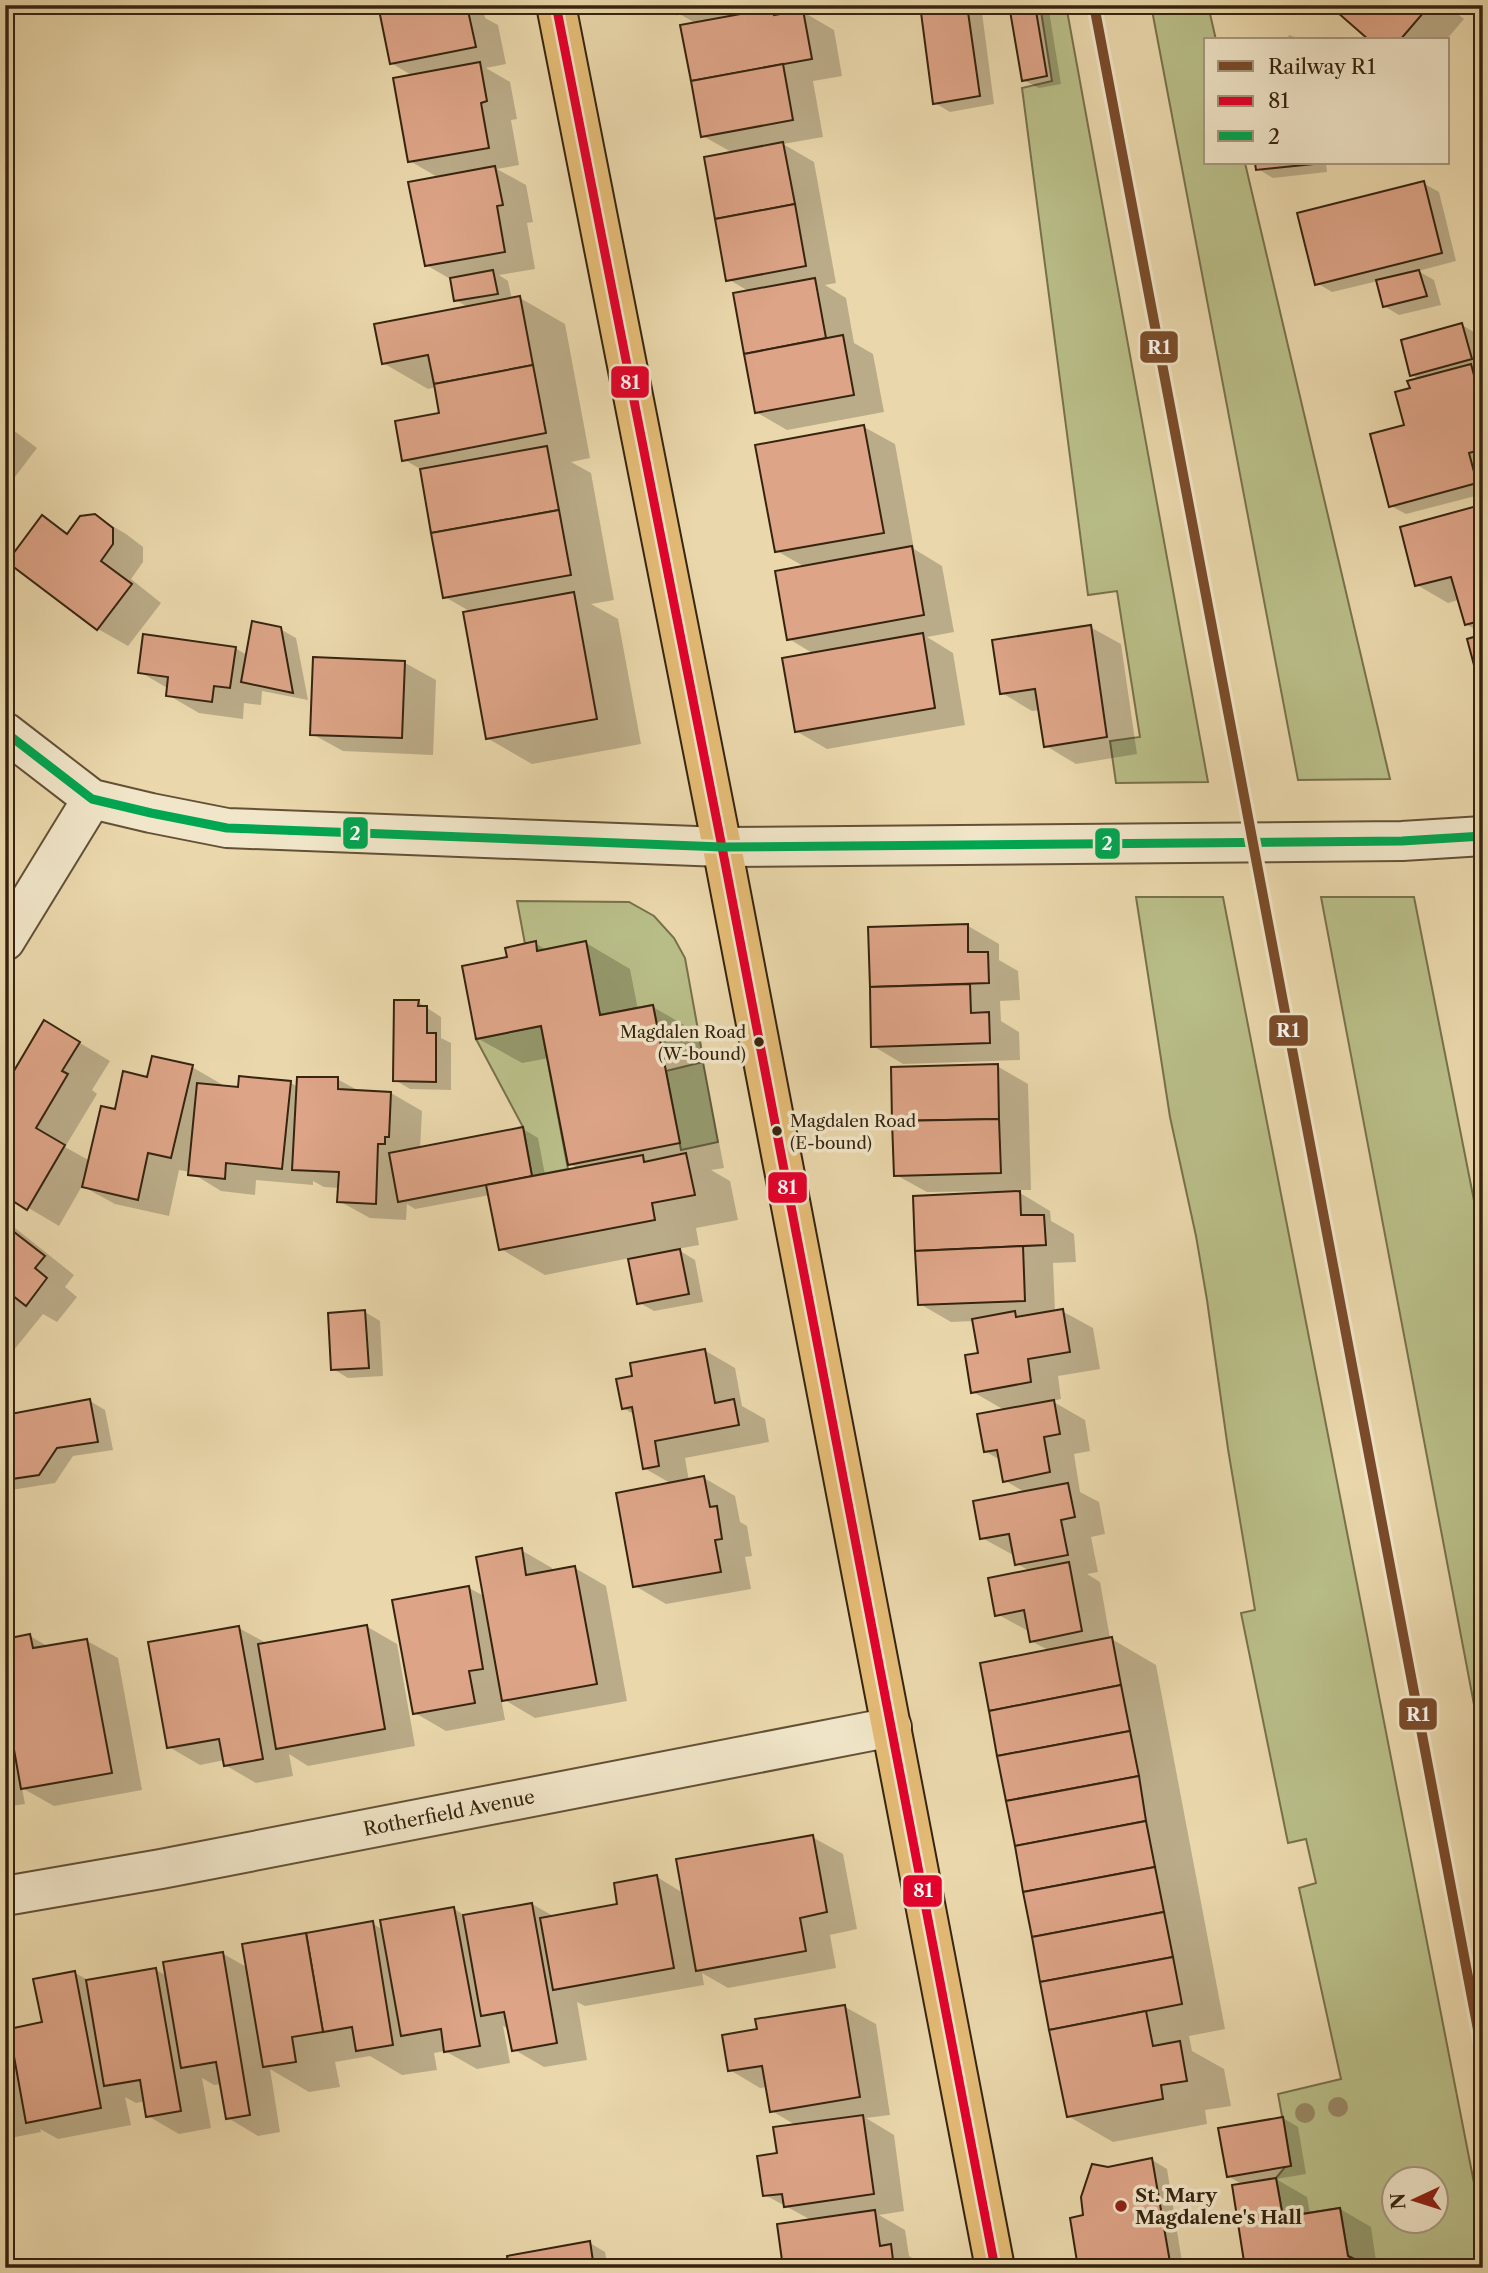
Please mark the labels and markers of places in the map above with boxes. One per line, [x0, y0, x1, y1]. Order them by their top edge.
place label: Magdalen Road (W-bound) [620, 1022, 746, 1064]
marker: Magdalen Road (W-bound) [752, 1035, 766, 1049]
place label: Magdalen Road (E-bound) [790, 1111, 916, 1153]
marker: Magdalen Road (E-bound) [770, 1124, 784, 1138]
place label: St. Mary Magdalene's Hall [1135, 2184, 1302, 2229]
marker: St. Mary Magdalene's Hall [1113, 2198, 1129, 2214]

